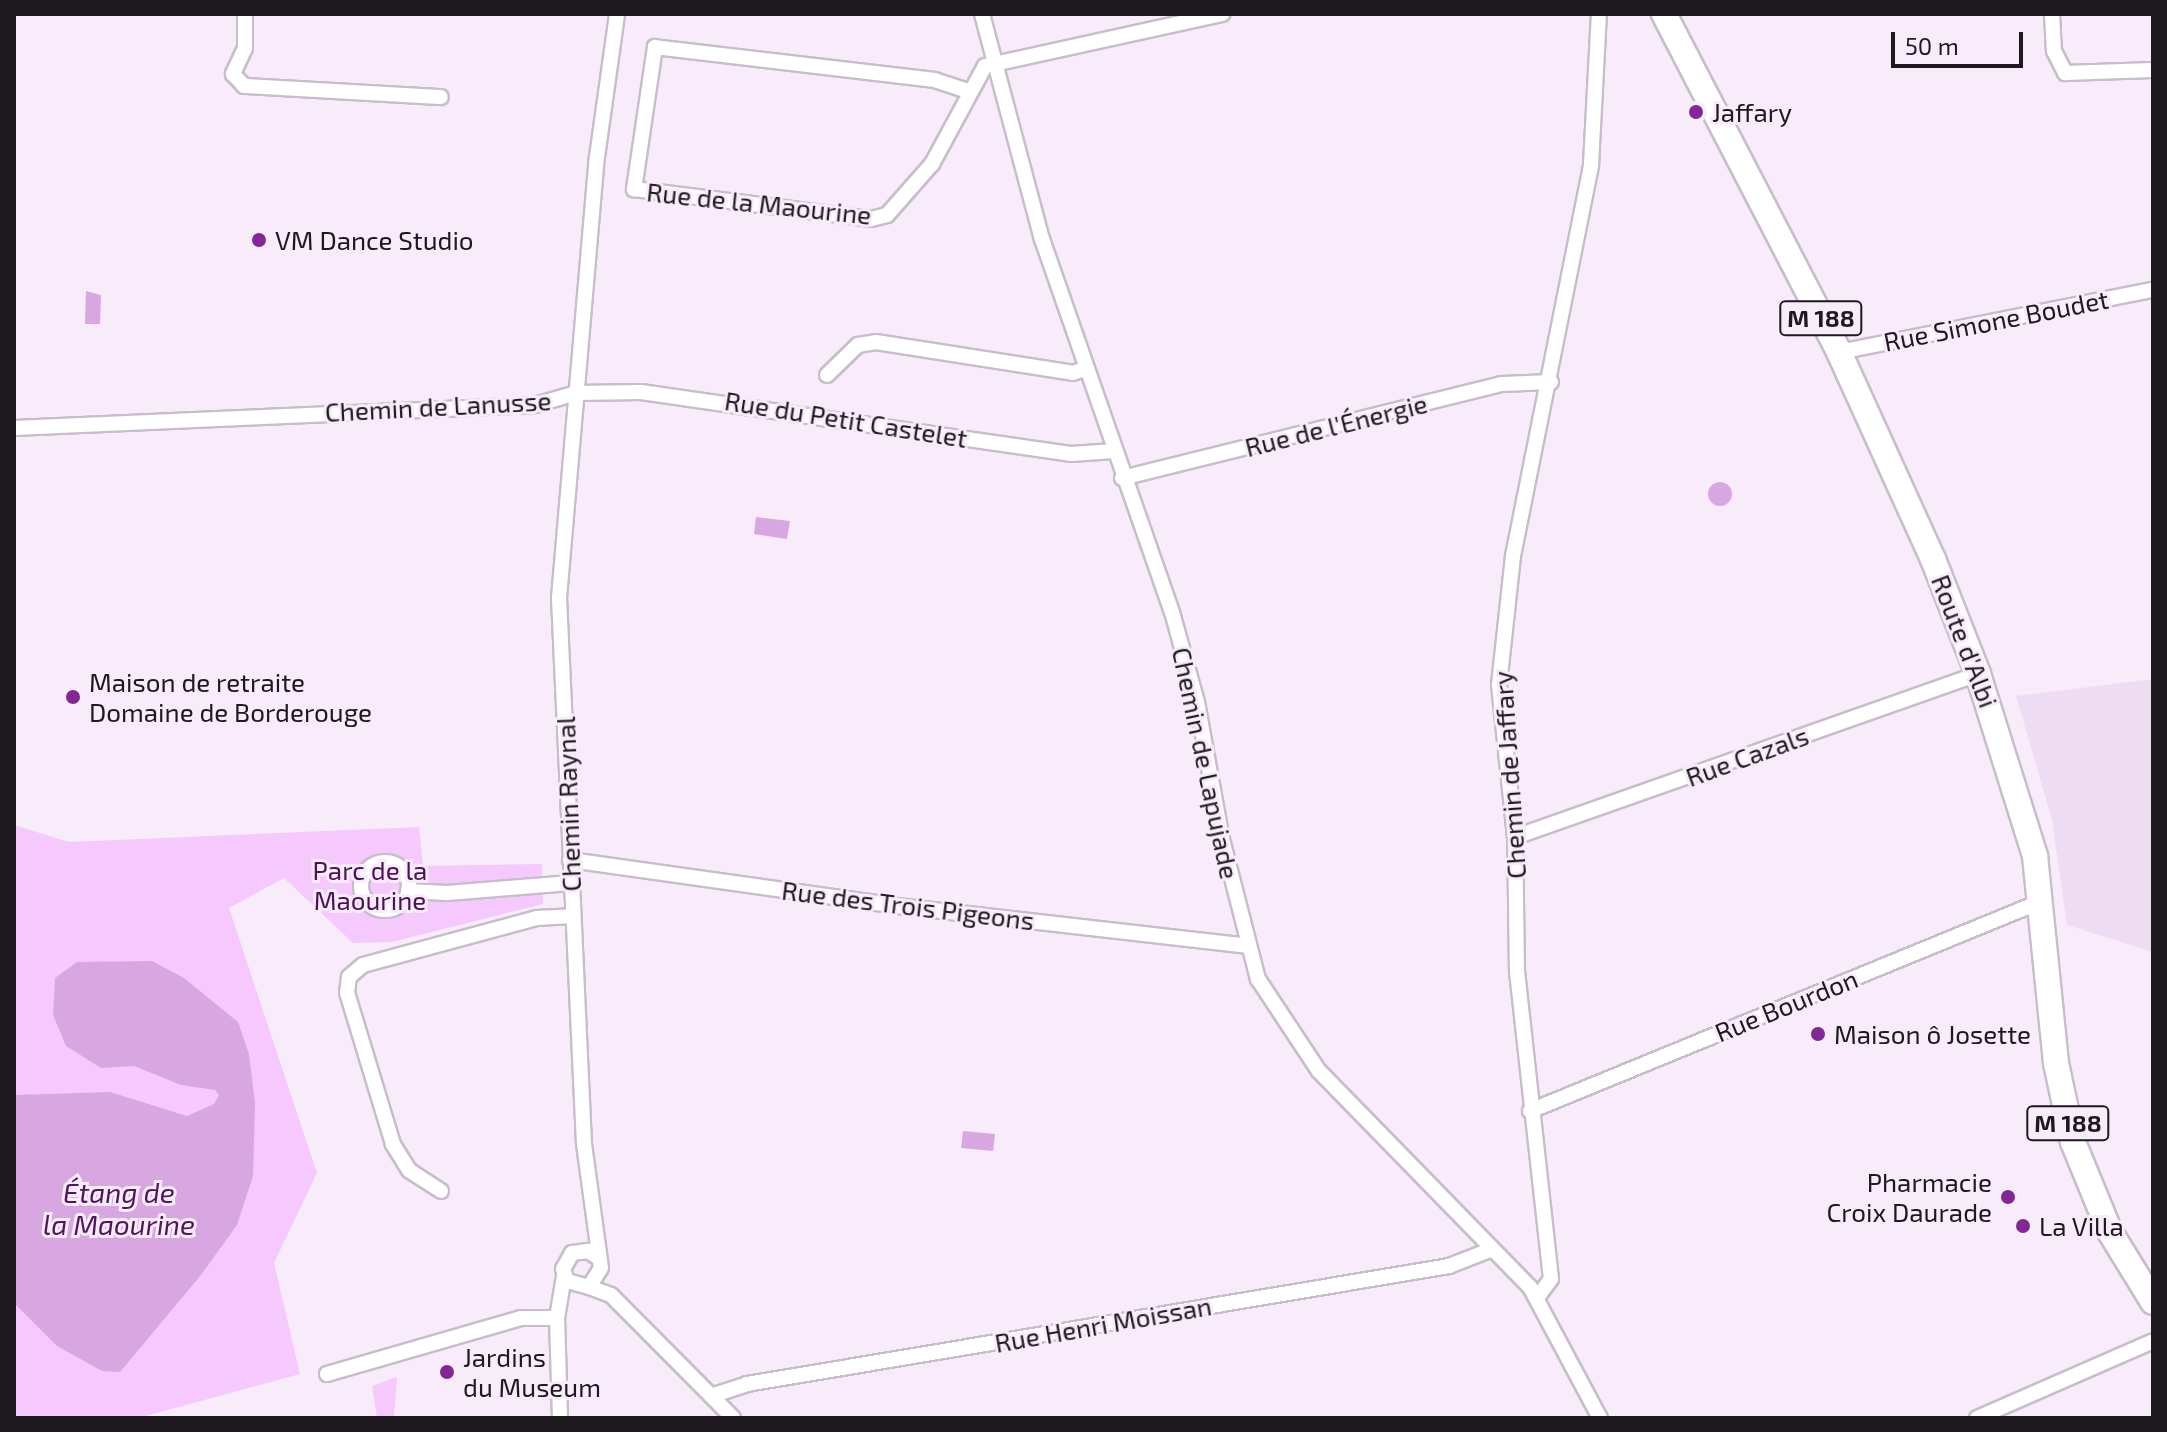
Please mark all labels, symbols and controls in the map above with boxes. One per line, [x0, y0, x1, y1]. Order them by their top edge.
scale bar [1895, 16, 2027, 66]
text: 50 m [1905, 31, 1959, 60]
place label: Jaffary [1712, 96, 1792, 128]
marker: Jaffary [1687, 103, 1705, 121]
street label: Rue de la Maourine [645, 176, 873, 230]
place label: VM Dance Studio [275, 224, 474, 256]
marker: VM Dance Studio [250, 231, 268, 249]
street label: Rue Simone Boudet [1881, 283, 2111, 357]
road number: M 188 [1779, 298, 1863, 338]
street label: Chemin de Lanusse [324, 384, 552, 428]
street label: Rue du Petit Castelet [723, 384, 969, 454]
street label: Rue de l'Énergie [1242, 387, 1430, 463]
street label: Route d'Albi [1925, 570, 2005, 712]
street label: Chemin de Lapujade [1166, 644, 1246, 882]
place label: Maison de retraite Domaine de Borderouge [89, 666, 372, 728]
street label: Chemin de Jaffary [1486, 670, 1532, 880]
marker: Maison de retraite Domaine de Borderouge [64, 688, 82, 706]
street label: Chemin Raynal [549, 716, 587, 892]
street label: Rue Cazals [1681, 719, 1813, 793]
park label: Parc de la Maourine [313, 854, 427, 916]
street label: Rue des Trois Pigeons [780, 874, 1036, 936]
street label: Rue Bourdon [1710, 962, 1862, 1048]
place label: Maison ô Josette [1834, 1018, 2032, 1050]
marker: Maison ô Josette [1809, 1025, 1827, 1043]
road number: M 188 [2026, 1103, 2110, 1143]
place label: Pharmacie Croix Daurade [1826, 1166, 1992, 1228]
water label: Étang de la Maourine [43, 1175, 195, 1241]
marker: Pharmacie Croix Daurade [1999, 1188, 2017, 1206]
place label: La Villa [2039, 1210, 2124, 1242]
marker: La Villa [2014, 1217, 2032, 1235]
street label: Rue Henri Moissan [992, 1290, 1214, 1358]
place label: Jardins du Museum [463, 1341, 601, 1402]
marker: Jardins du Museum [438, 1363, 456, 1381]

